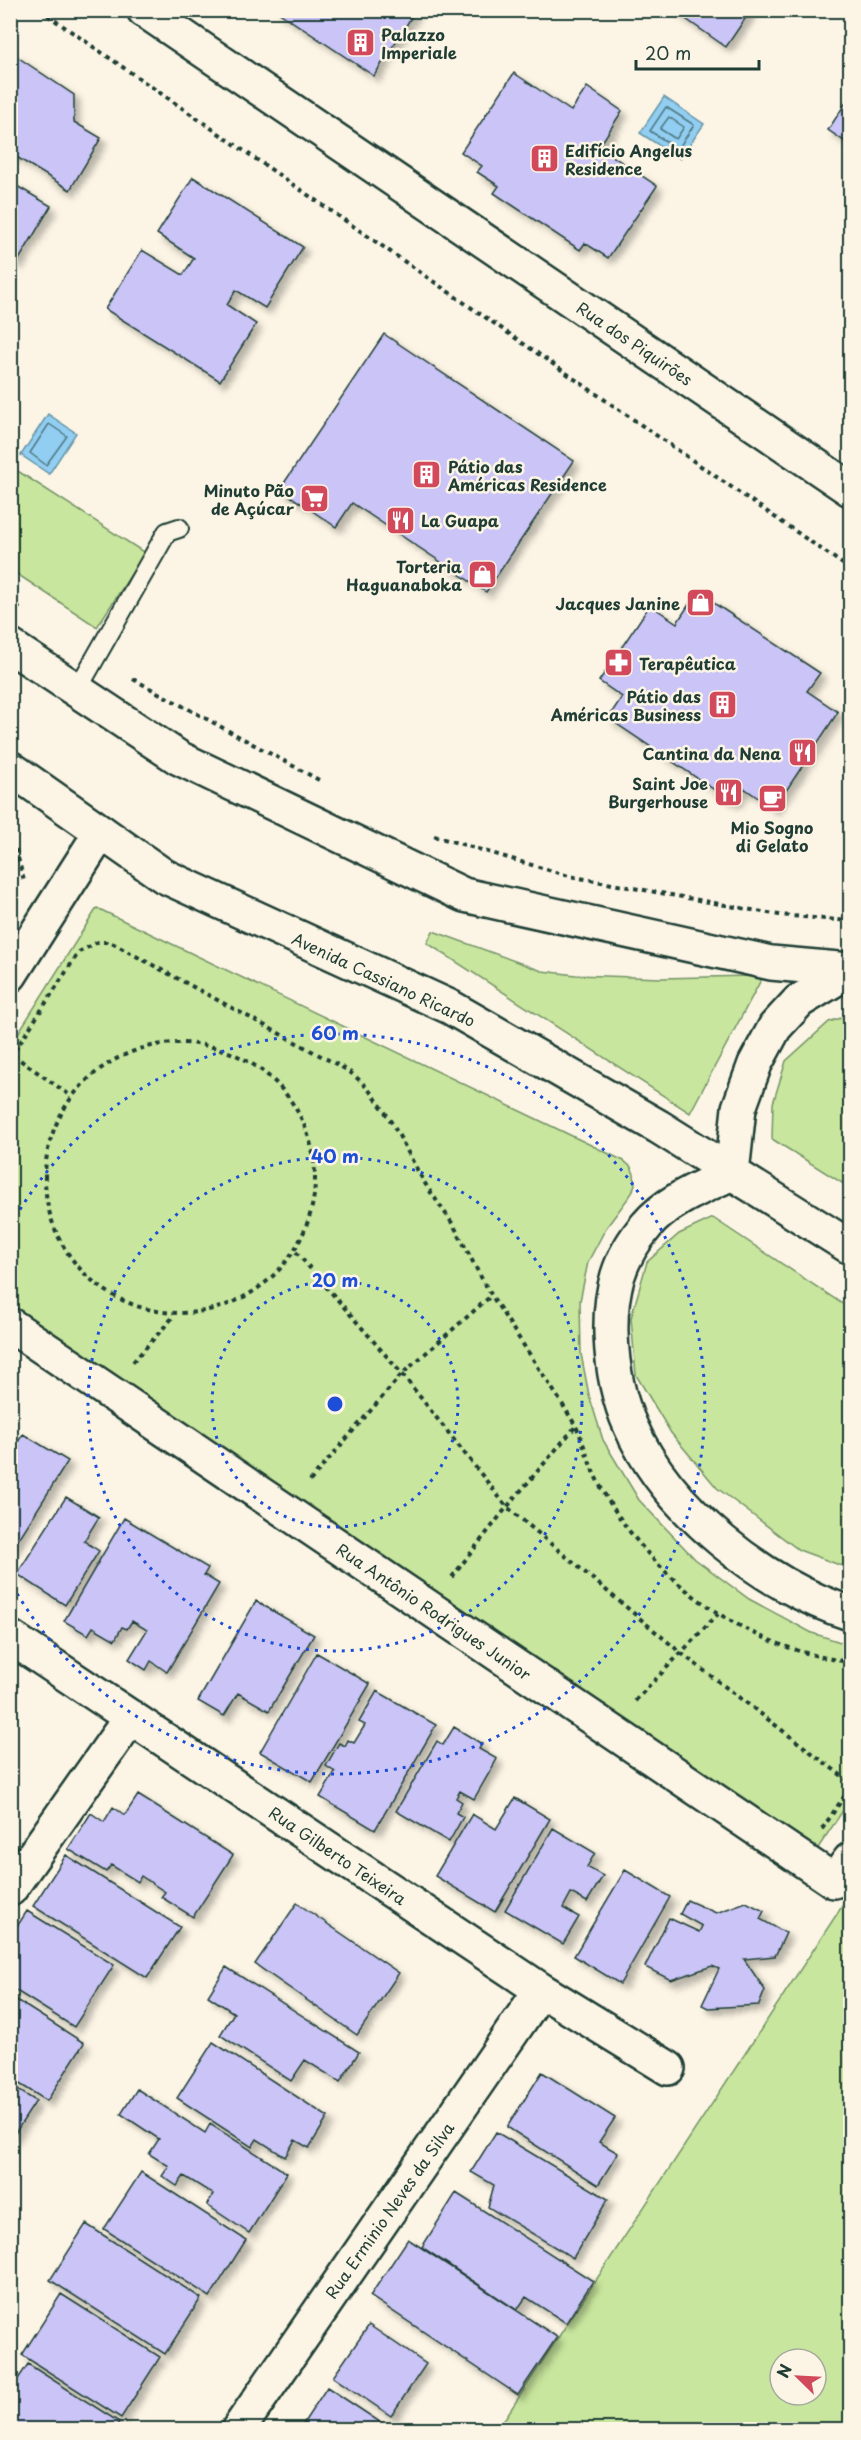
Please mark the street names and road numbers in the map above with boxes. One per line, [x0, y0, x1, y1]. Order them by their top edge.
street label: Rua dos Piquirões [572, 295, 698, 391]
street label: Avenida Cassiano Ricardo [288, 926, 480, 1032]
street label: Rua Antônio Rodrigues Junior [332, 1537, 537, 1686]
street label: Rua Gilberto Teixeira [264, 1800, 412, 1910]
street label: Rua Erminio Neves da Silva [319, 2117, 459, 2303]

